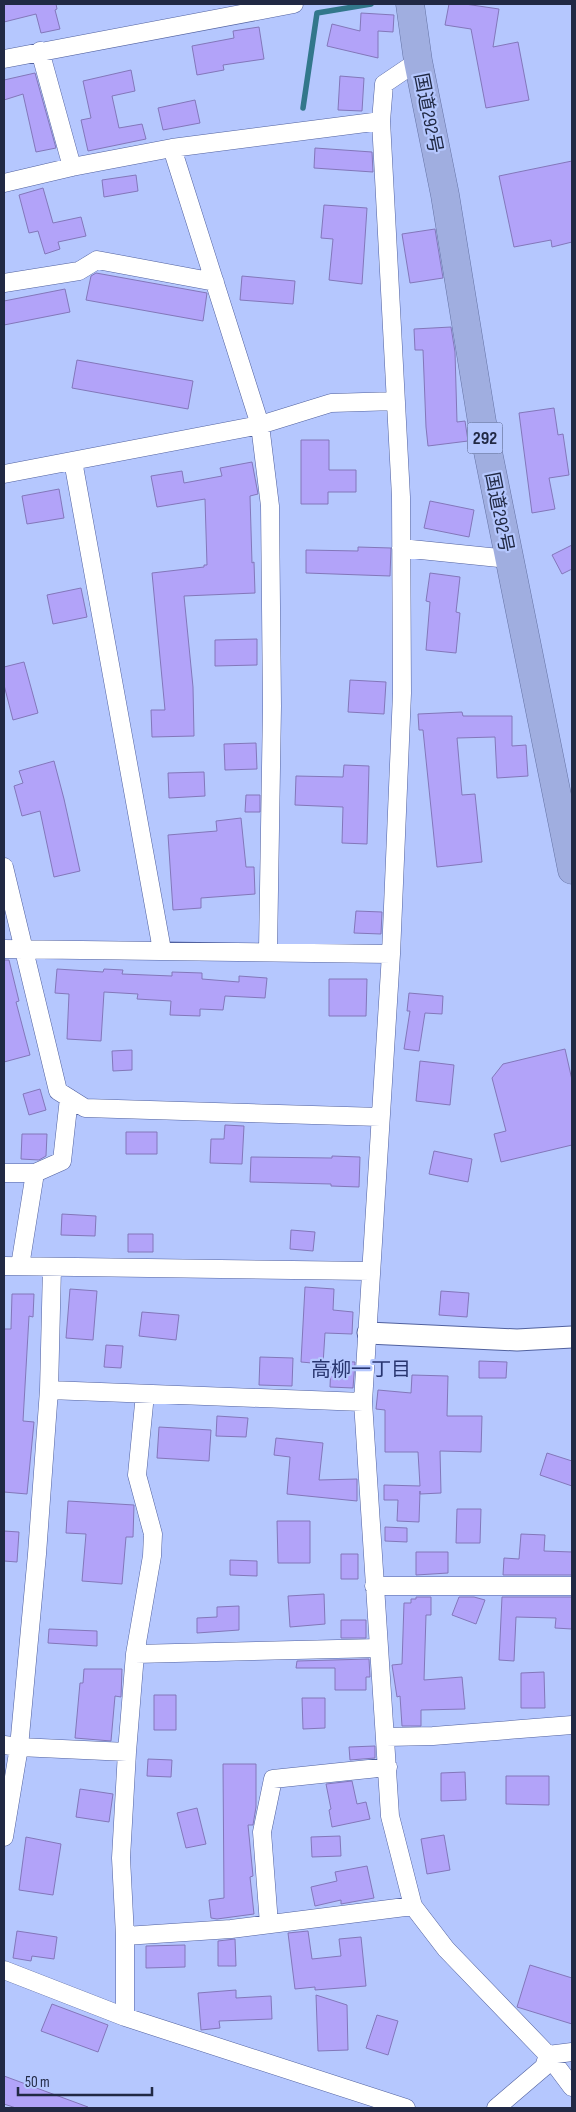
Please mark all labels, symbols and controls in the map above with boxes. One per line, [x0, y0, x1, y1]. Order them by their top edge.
street label: 国道292号 [409, 71, 447, 155]
road number: 292 [468, 422, 502, 453]
street label: 国道292号 [480, 470, 518, 554]
district label: 高柳一丁目 [311, 1358, 411, 1382]
scale bar [18, 2064, 151, 2096]
text: 50 m [25, 2073, 50, 2092]

